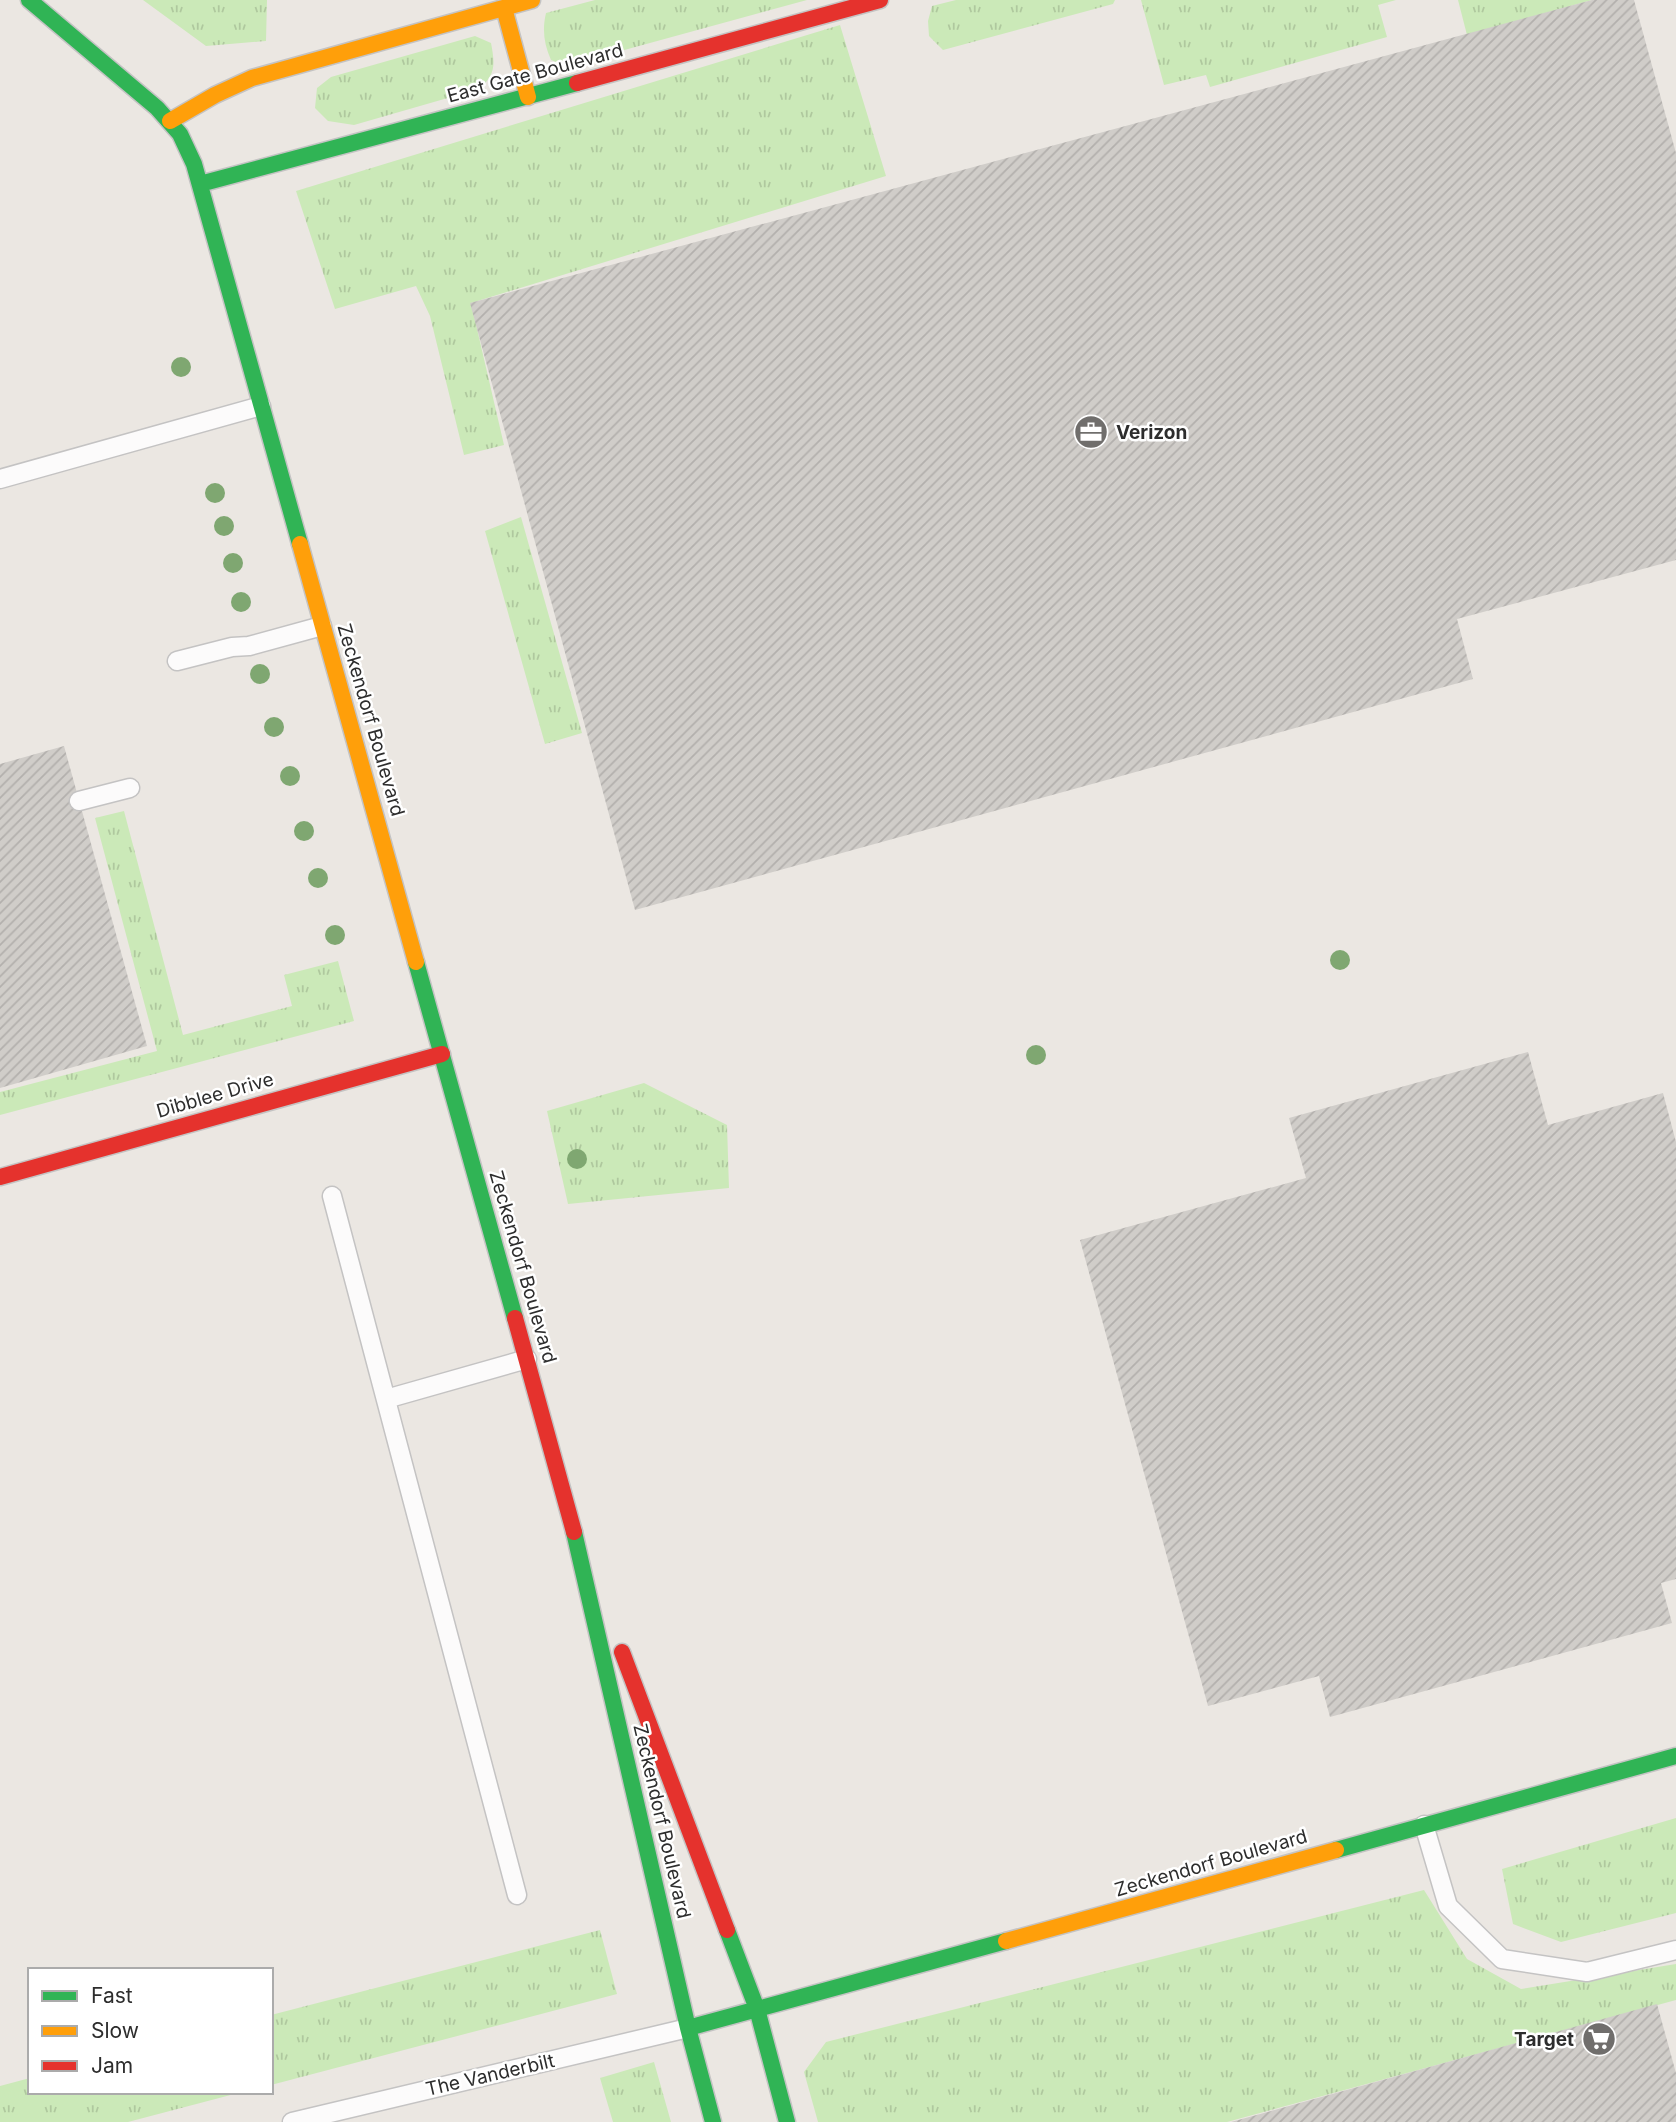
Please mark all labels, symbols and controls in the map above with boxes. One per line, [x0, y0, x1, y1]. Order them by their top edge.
street label: East Gate Boulevard [445, 38, 625, 108]
office icon: Verizon [1072, 413, 1110, 451]
place label: Verizon [1116, 421, 1187, 444]
street label: Zeckendorf Boulevard [333, 621, 409, 819]
street label: Dibblee Drive [154, 1067, 276, 1123]
street label: Zeckendorf Boulevard [485, 1168, 561, 1366]
street label: Zeckendorf Boulevard [628, 1721, 696, 1921]
street label: Zeckendorf Boulevard [1112, 1825, 1310, 1901]
legend [28, 1968, 273, 2094]
text: Fast [91, 1983, 133, 2008]
text: Slow [91, 2018, 139, 2043]
supermarket icon: Target [1580, 2020, 1618, 2058]
place label: Target [1514, 2028, 1574, 2051]
street label: The Vanderbilt [423, 2049, 557, 2101]
text: Jam [91, 2053, 133, 2078]

